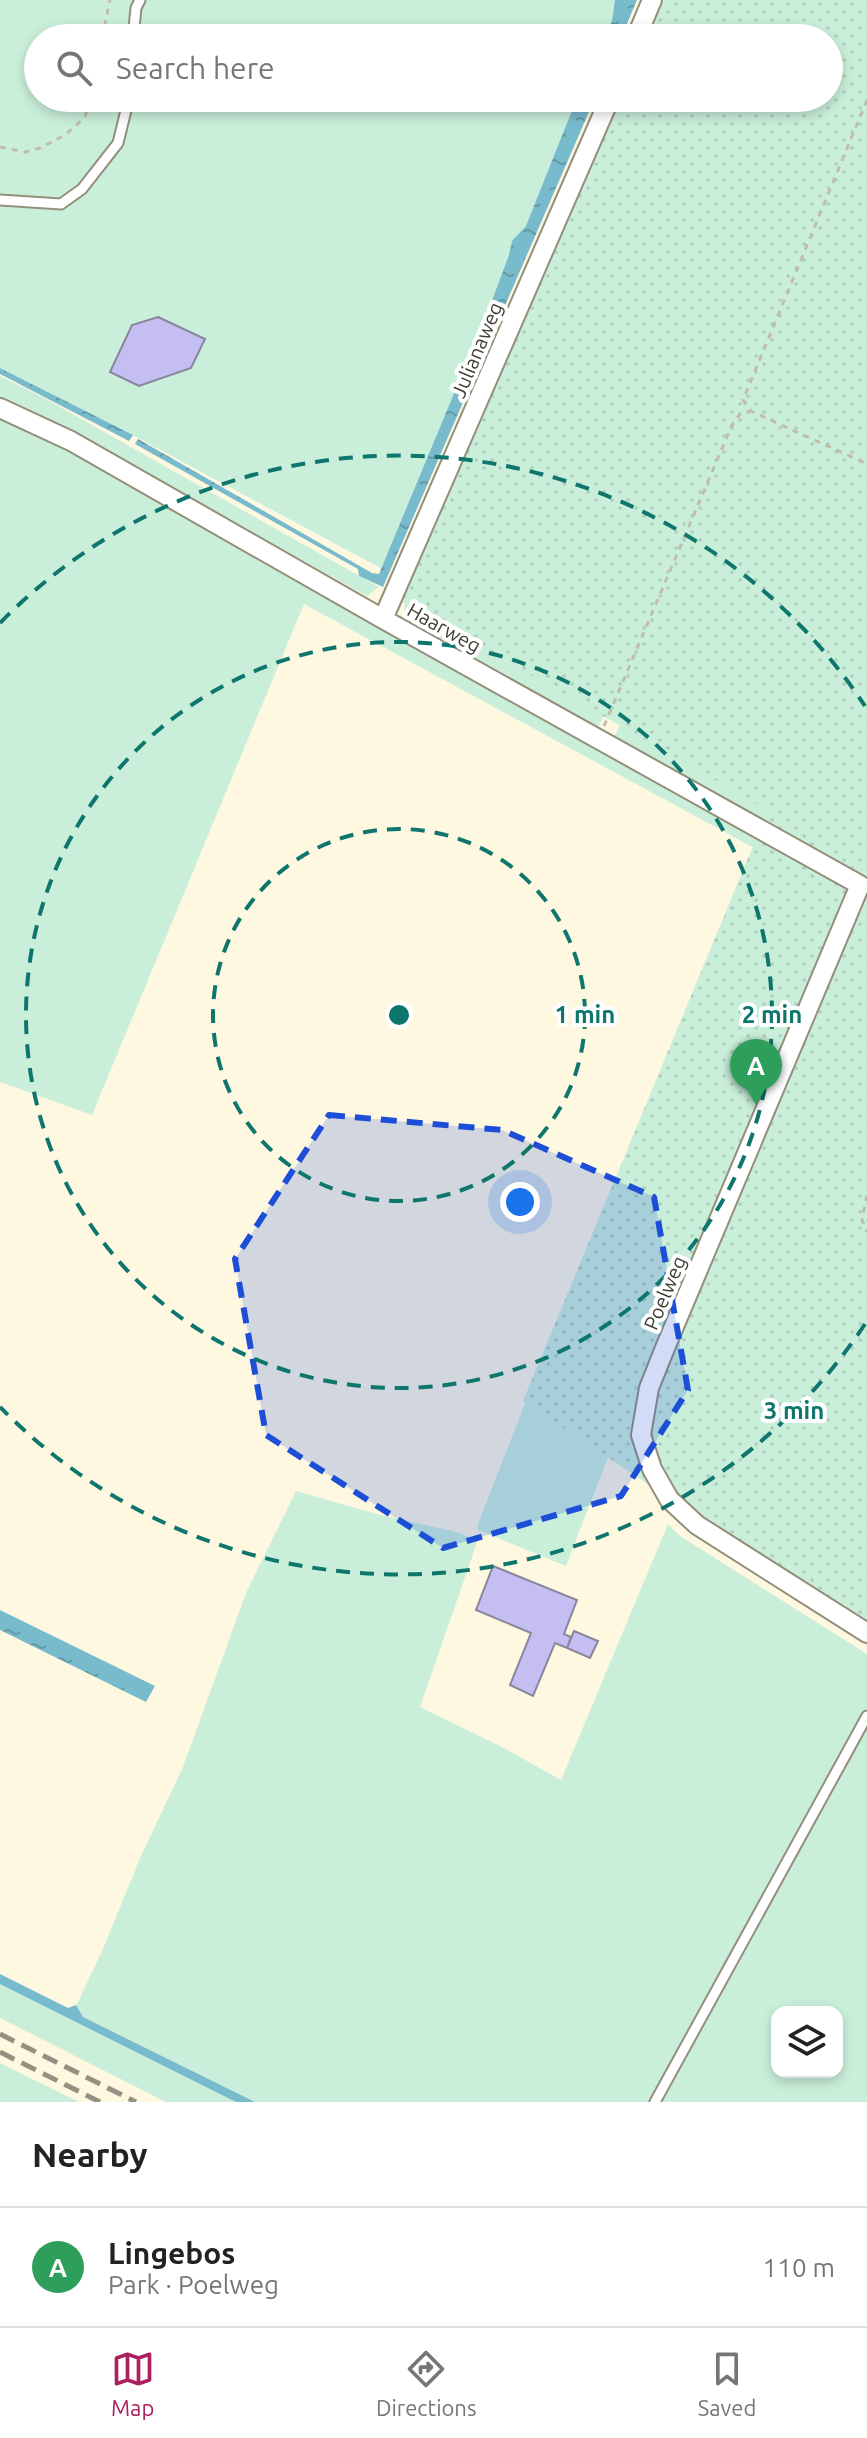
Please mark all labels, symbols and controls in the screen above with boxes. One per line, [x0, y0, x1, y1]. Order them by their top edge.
search box [24, 24, 843, 112]
icon: search [52, 46, 96, 90]
text: Search here [116, 51, 275, 85]
street label: Julianaweg [446, 299, 507, 401]
street label: Haarweg [403, 598, 485, 657]
centre of rings [385, 1001, 413, 1029]
text: 1 min [555, 1001, 615, 1028]
text: 2 min [742, 1001, 802, 1028]
pin: A [730, 1039, 782, 1105]
your location [500, 1182, 540, 1222]
street label: Poelweg [639, 1253, 690, 1333]
text: 3 min [764, 1397, 824, 1424]
map controls [771, 2006, 843, 2078]
button: layers [771, 2006, 843, 2078]
text: Nearby [32, 2135, 147, 2173]
text: Lingebos [108, 2236, 236, 2270]
text: A [49, 2253, 67, 2282]
text: 110 m [763, 2253, 835, 2282]
text: Park · Poelweg [108, 2270, 279, 2299]
tab: Map [111, 2347, 155, 2420]
tab: Directions [376, 2347, 476, 2420]
tab: Saved [698, 2347, 756, 2420]

